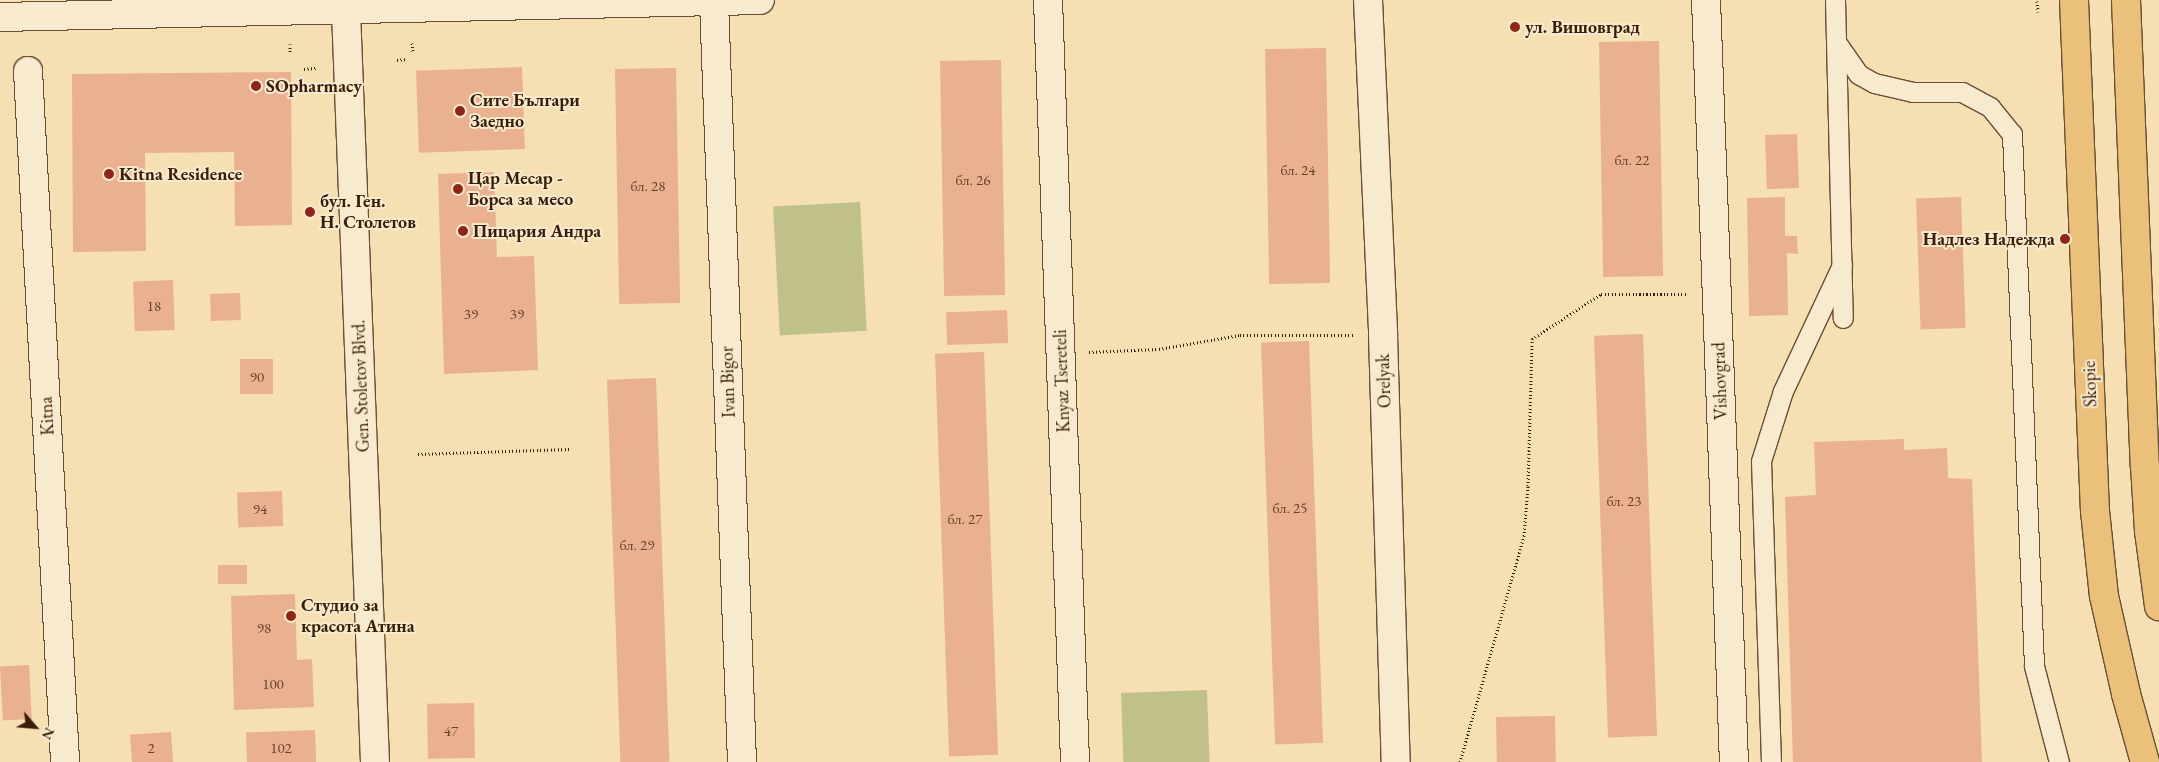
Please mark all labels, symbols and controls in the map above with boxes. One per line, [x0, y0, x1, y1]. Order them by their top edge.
place label: ул. Вишовград [1525, 16, 1640, 38]
marker: ул. Вишовград [1509, 21, 1521, 33]
place label: SOpharmacy [266, 75, 362, 97]
marker: SOpharmacy [250, 80, 262, 92]
place label: Сите Българи Заедно [470, 90, 580, 132]
marker: Сите Българи Заедно [454, 105, 466, 117]
house number: бл. 22 [1615, 151, 1649, 169]
house number: бл. 24 [1281, 161, 1315, 179]
place label: Kitna Residence [119, 163, 242, 185]
marker: Kitna Residence [103, 168, 115, 180]
place label: Цар Месар - Борса за месо [468, 168, 573, 210]
house number: бл. 26 [956, 171, 990, 189]
house number: бл. 28 [631, 177, 665, 195]
marker: Цар Месар - Борса за месо [452, 183, 464, 195]
place label: бул. Ген. Н. Столетов [320, 191, 416, 233]
marker: бул. Ген. Н. Столетов [304, 206, 316, 218]
place label: Пицария Андра [473, 220, 601, 242]
marker: Пицария Андра [457, 225, 469, 237]
place label: Надлез Надежда [1923, 228, 2055, 250]
marker: Надлез Надежда [2059, 233, 2071, 245]
house number: 18 [147, 297, 161, 315]
house number: 39 [464, 305, 478, 323]
house number: 39 [510, 305, 524, 323]
street label: Gen. Stoletov Blvd. [348, 319, 374, 453]
street label: Knyaz Tsereteli [1049, 329, 1075, 433]
street label: Vishovgrad [1708, 342, 1732, 420]
street label: Ivan Bigor [716, 346, 740, 418]
street label: Orelyak [1372, 353, 1396, 409]
street label: Skopie [2078, 360, 2102, 408]
house number: 90 [250, 368, 264, 386]
street label: Kitna [35, 396, 59, 436]
house number: бл. 23 [1607, 492, 1641, 510]
house number: бл. 25 [1273, 499, 1307, 517]
house number: 94 [253, 500, 267, 518]
house number: бл. 27 [948, 510, 982, 528]
house number: бл. 29 [620, 536, 654, 554]
place label: Студио за красота Атина [301, 595, 415, 638]
marker: Студио за красота Атина [285, 610, 297, 622]
house number: 98 [257, 619, 271, 637]
house number: 100 [262, 675, 284, 693]
north arrow [10, 702, 60, 752]
house number: 47 [444, 722, 458, 740]
text: N [38, 725, 59, 743]
house number: 2 [147, 739, 155, 757]
house number: 102 [270, 739, 292, 757]

